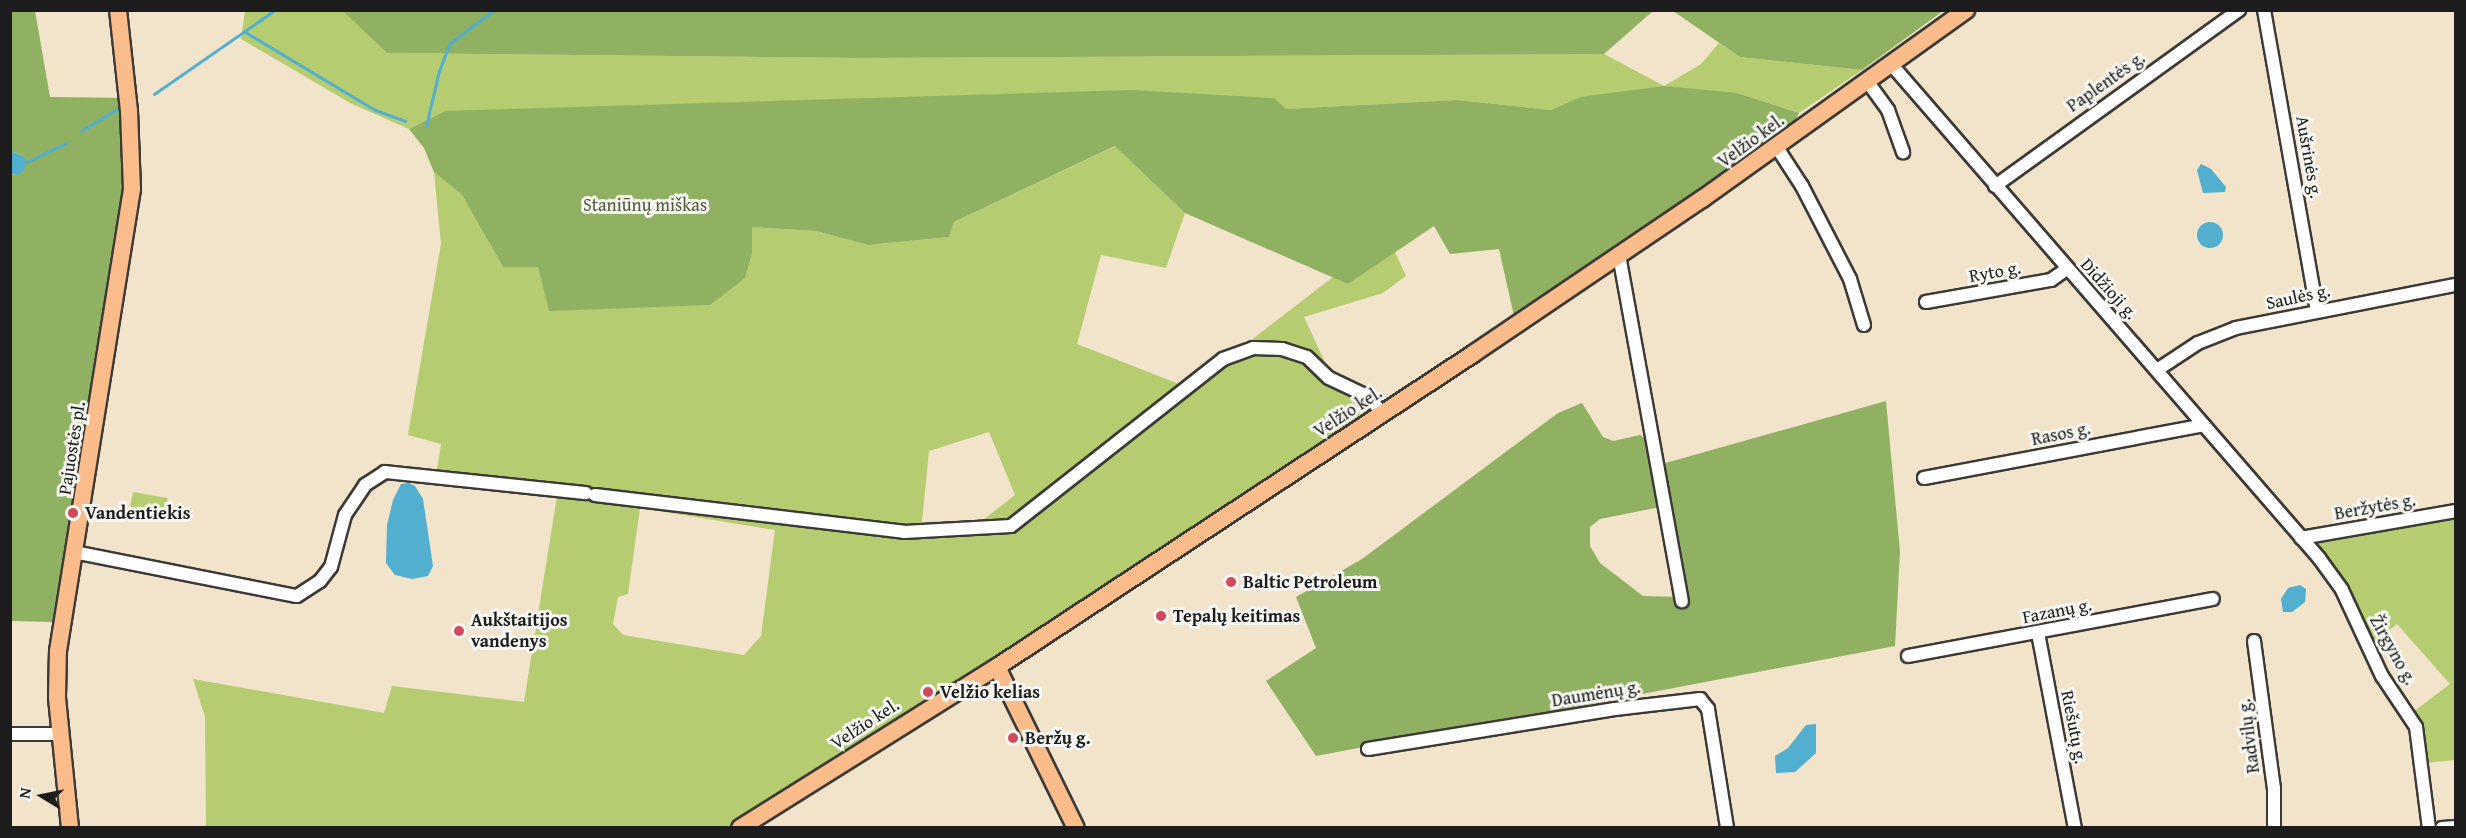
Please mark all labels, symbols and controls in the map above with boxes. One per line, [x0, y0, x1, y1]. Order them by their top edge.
street label: Paplentės g. [2063, 47, 2149, 117]
street label: Velžio kel. [1714, 110, 1788, 172]
street label: Aušrinės g. [2291, 114, 2327, 200]
park label: Staniūnų miškas [583, 194, 707, 216]
street label: Didžioji g. [2076, 254, 2142, 324]
street label: Ryto g. [1967, 257, 2023, 287]
street label: Saulės g. [2264, 280, 2332, 314]
street label: Velžio kel. [1310, 382, 1386, 442]
street label: Pajuostės pl. [54, 400, 90, 496]
street label: Rasos g. [2030, 418, 2092, 450]
street label: Beržytės g. [2333, 489, 2417, 525]
place label: Vandentiekis [85, 502, 190, 524]
marker: Vandentiekis [66, 506, 80, 520]
place label: Baltic Petroleum [1243, 571, 1377, 593]
marker: Baltic Petroleum [1224, 575, 1238, 589]
street label: Fazanų g. [2021, 594, 2093, 628]
place label: Tepalų keitimas [1173, 605, 1300, 627]
marker: Tepalų keitimas [1154, 609, 1168, 623]
place label: Aukštaitijos vandenys [471, 610, 567, 652]
street label: Žirgyno g. [2365, 611, 2421, 689]
marker: Aukštaitijos vandenys [452, 624, 466, 638]
street label: Daumėnų g. [1550, 676, 1642, 712]
place label: Velžio kelias [940, 681, 1040, 703]
marker: Velžio kelias [921, 685, 935, 699]
street label: Riešutų g. [2056, 689, 2092, 765]
street label: Velžio kel. [827, 694, 903, 754]
street label: Radvilų g. [2234, 698, 2264, 774]
place label: Beržų g. [1025, 727, 1091, 749]
marker: Beržų g. [1006, 731, 1020, 745]
north arrow [12, 766, 72, 826]
text: N [12, 786, 37, 800]

